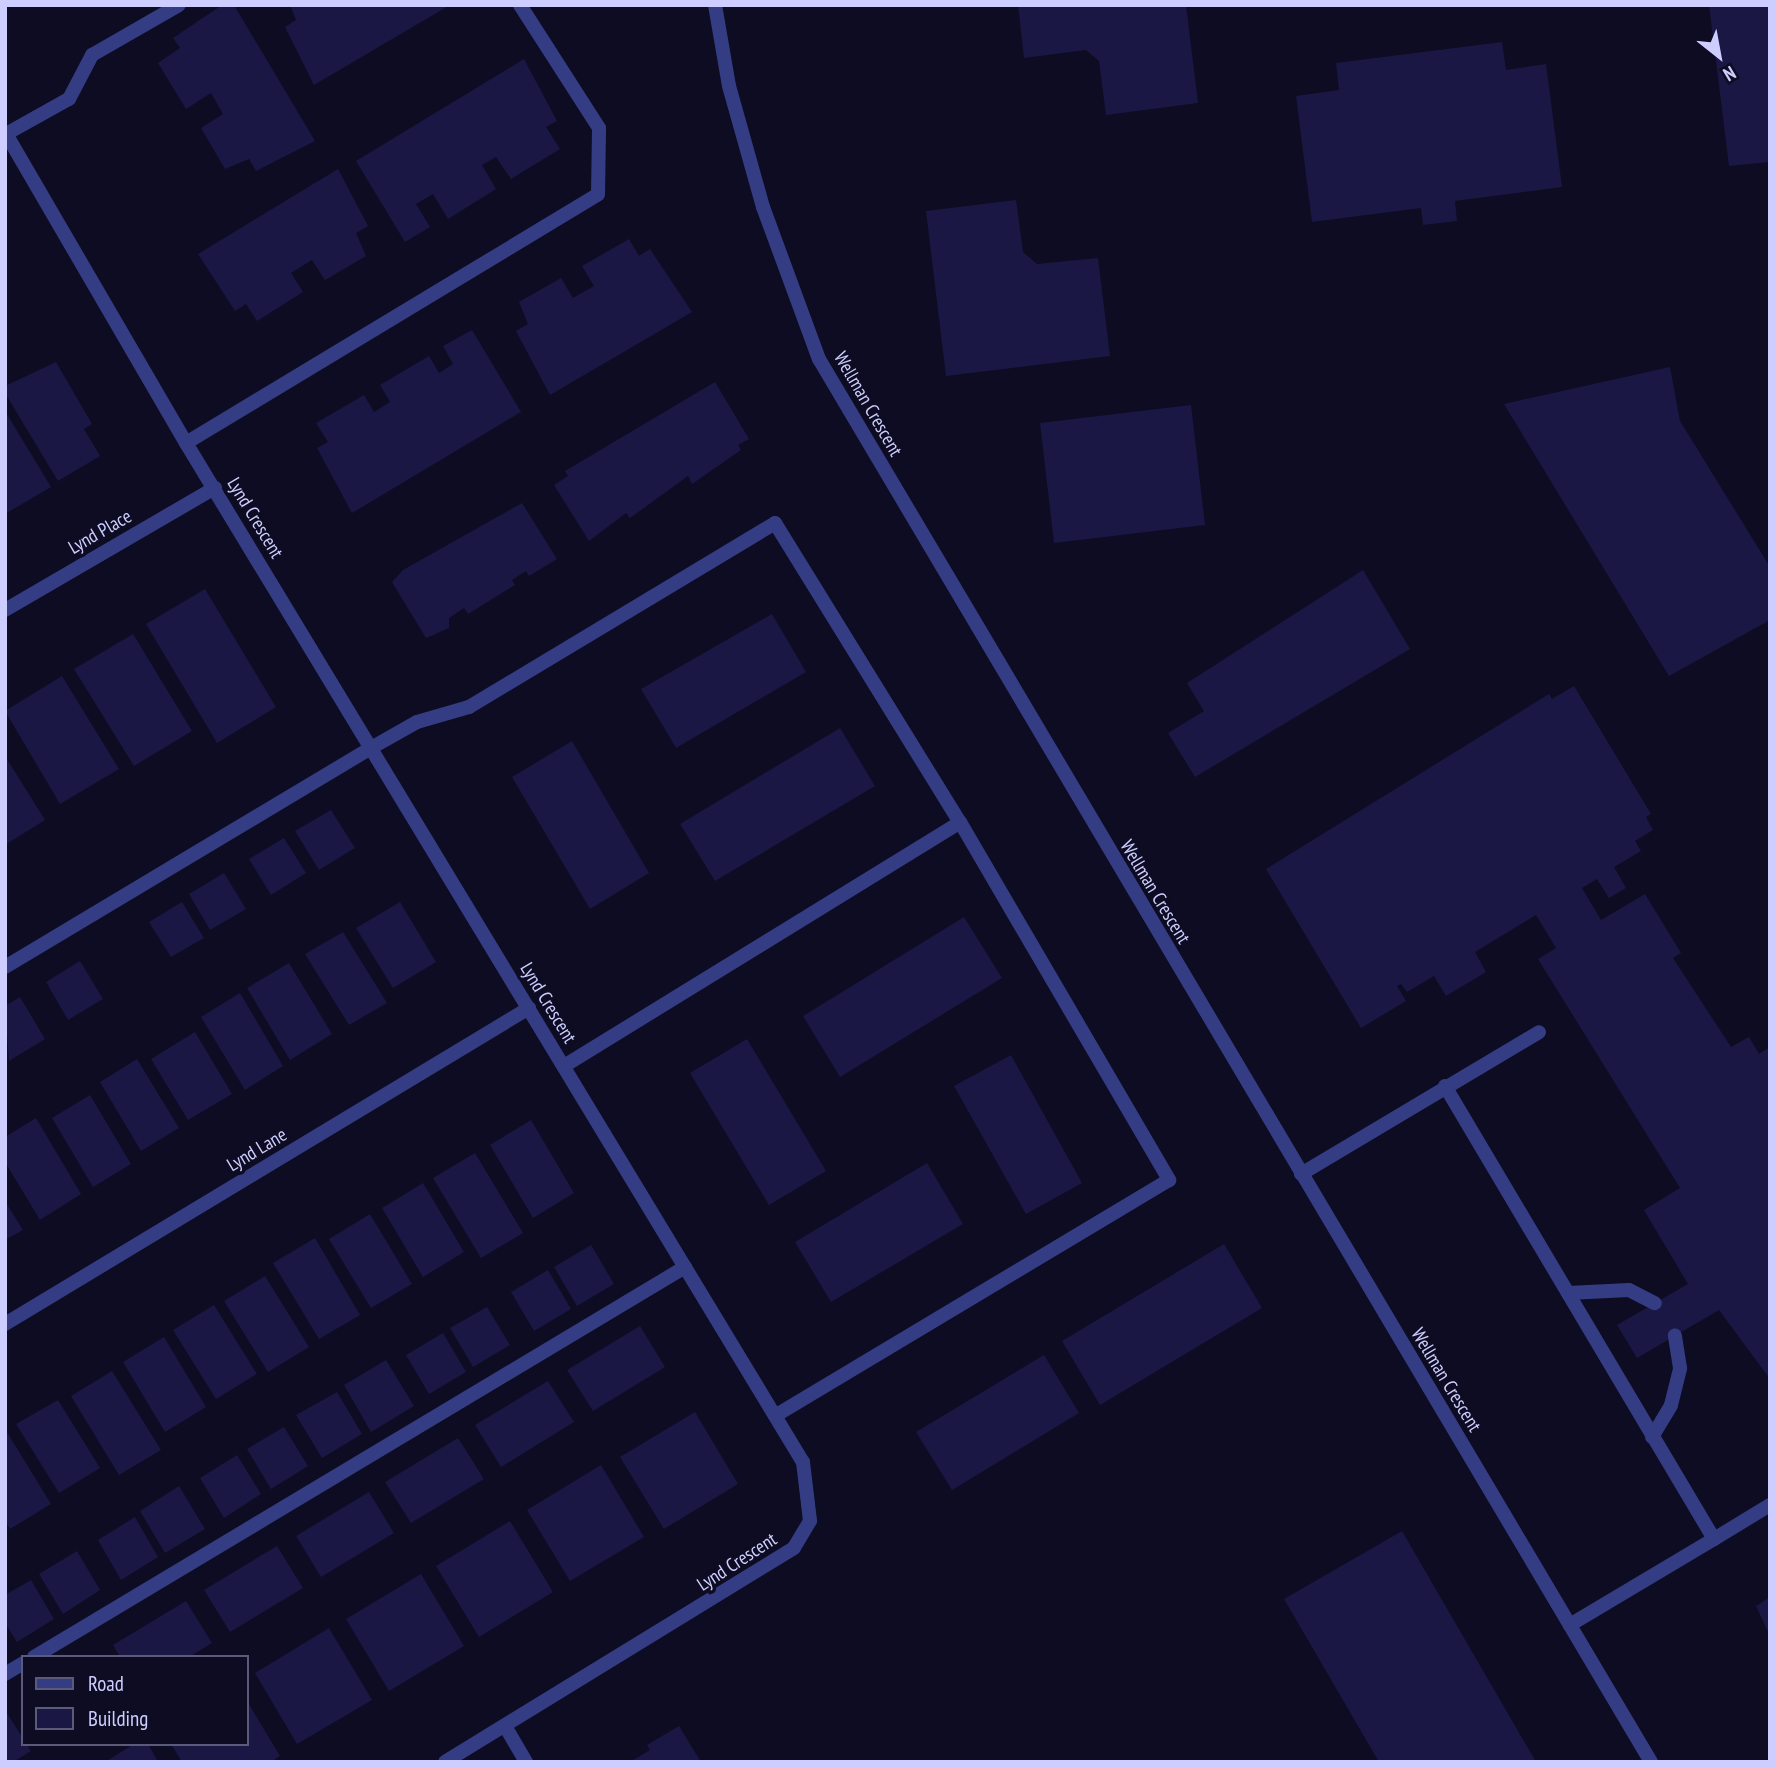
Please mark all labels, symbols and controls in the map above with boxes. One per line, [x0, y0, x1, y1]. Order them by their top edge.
north arrow [1684, 21, 1754, 91]
text: N [1719, 61, 1740, 87]
street label: Wellman Crescent [829, 348, 907, 460]
street label: Lynd Crescent [222, 474, 288, 562]
street label: Lynd Place [64, 505, 136, 559]
street label: Wellman Crescent [1115, 836, 1195, 948]
street label: Lynd Crescent [515, 959, 581, 1047]
street label: Lynd Lane [223, 1123, 291, 1177]
street label: Wellman Crescent [1406, 1324, 1486, 1436]
street label: Lynd Crescent [693, 1528, 781, 1596]
legend [21, 1655, 248, 1746]
text: Road [88, 1670, 124, 1697]
text: Building [88, 1705, 148, 1732]

